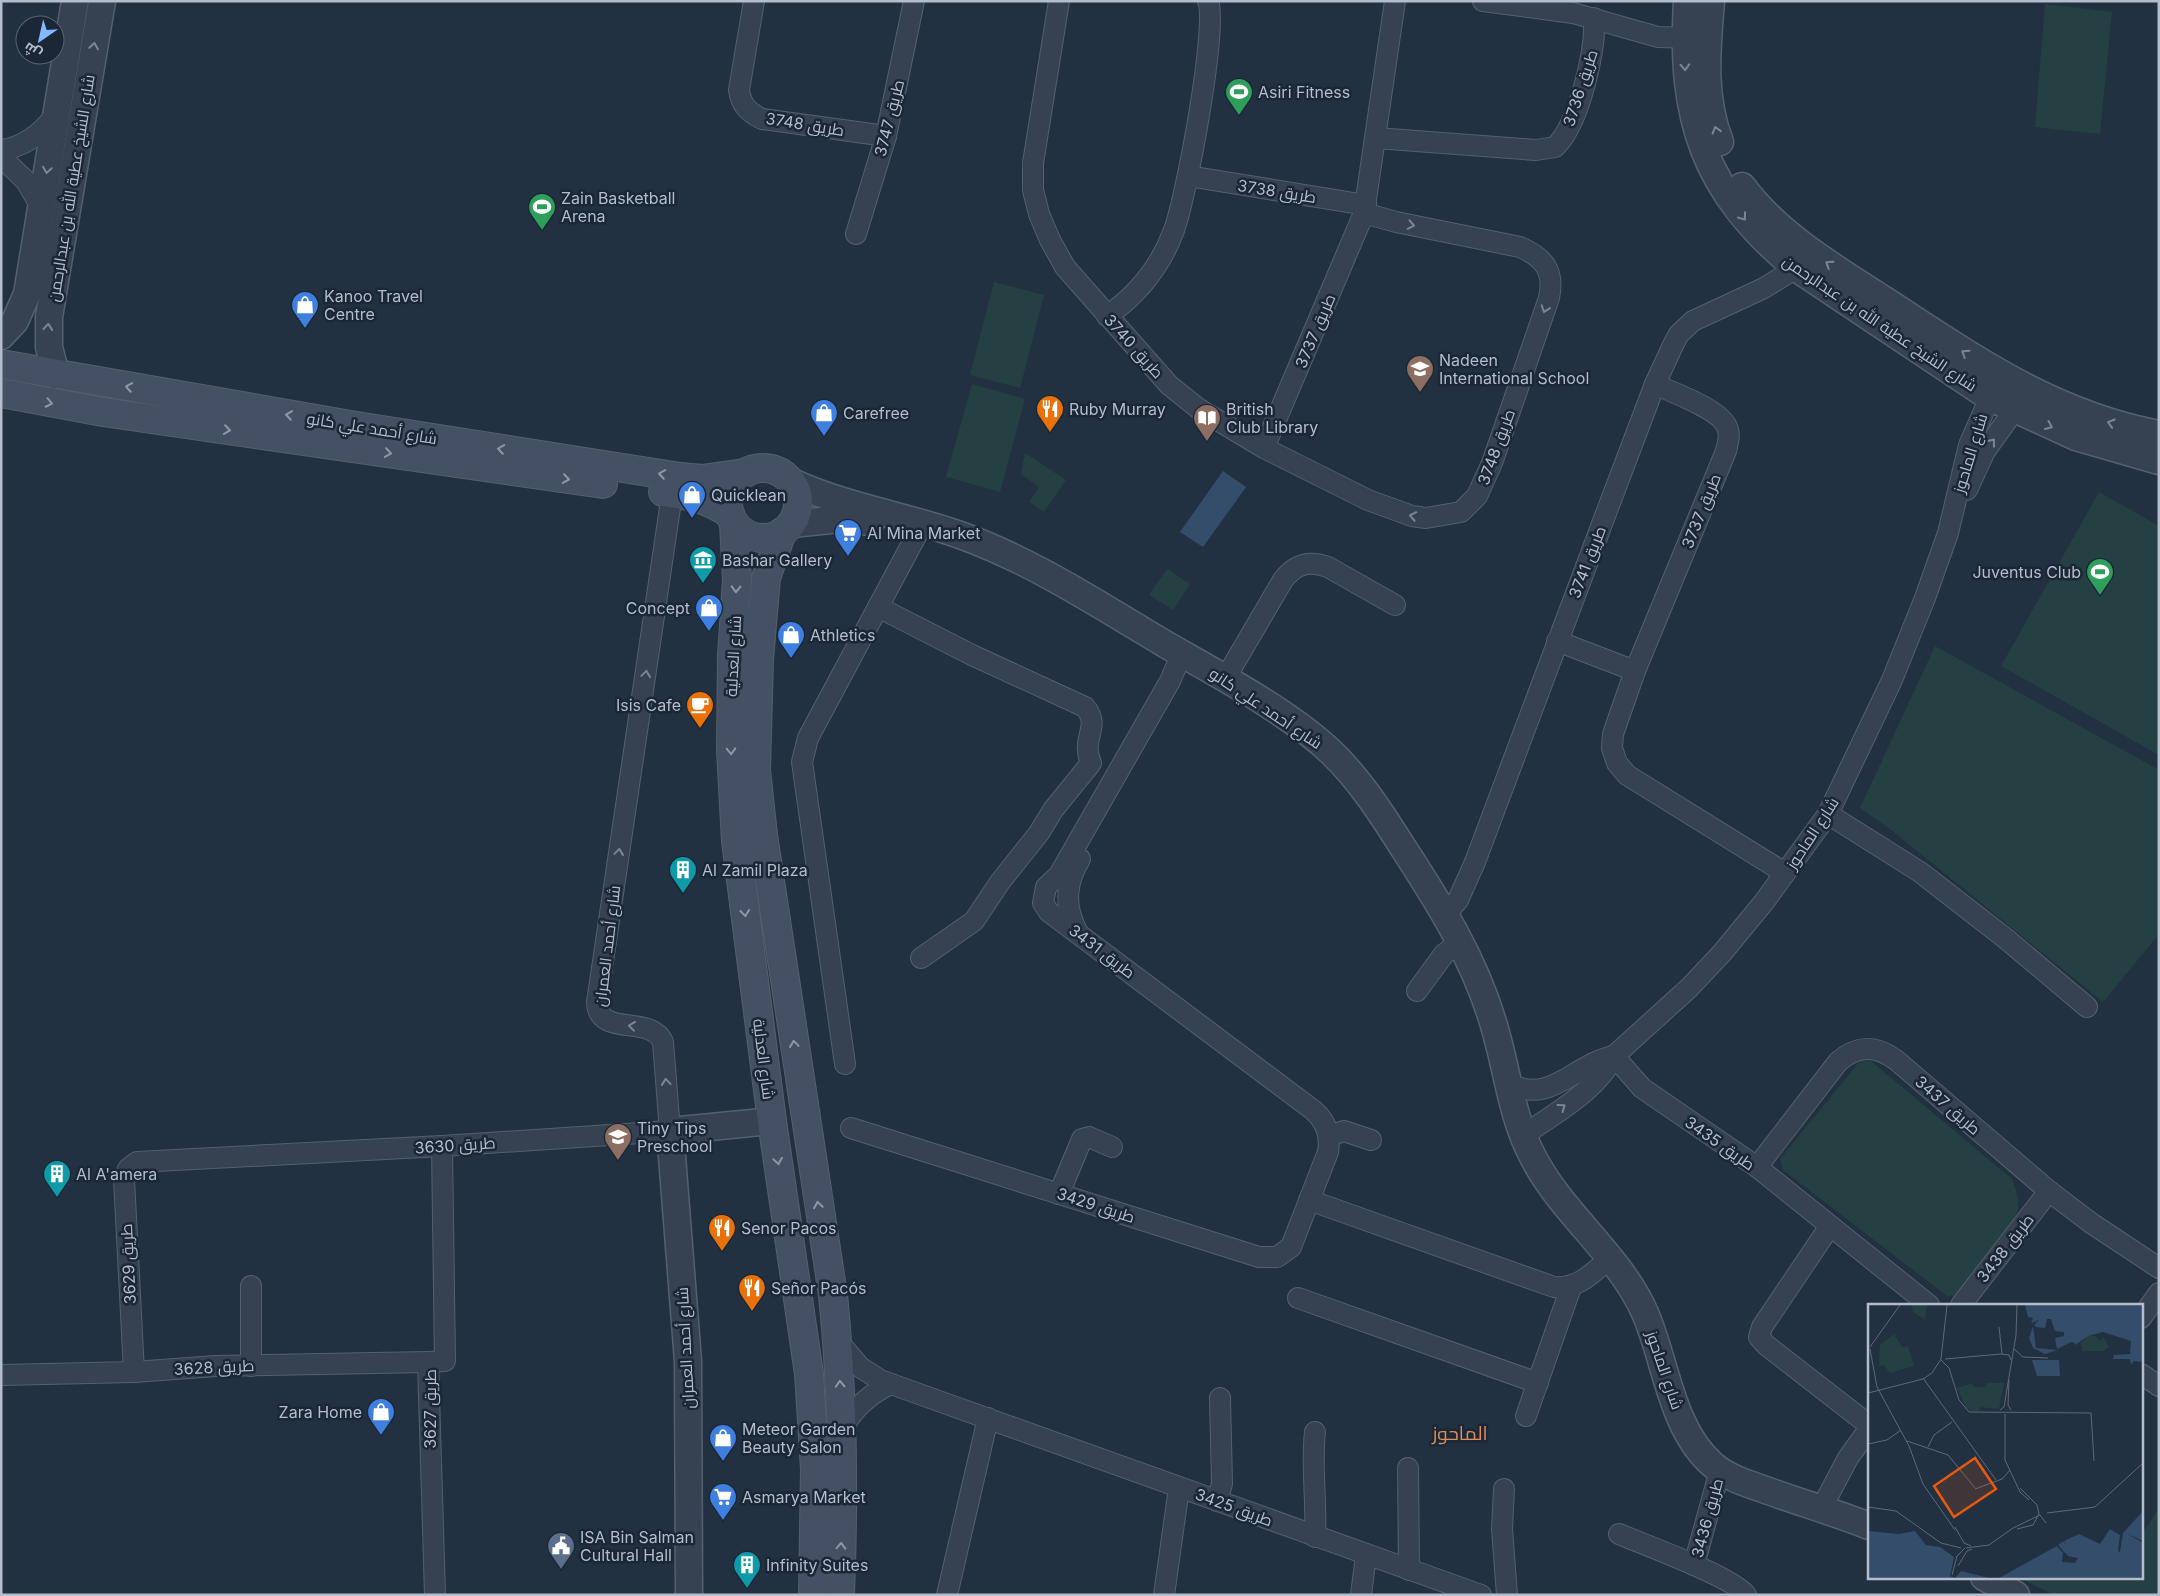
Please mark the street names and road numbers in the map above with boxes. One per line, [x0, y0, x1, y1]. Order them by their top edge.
street label: طريق 3736 [1558, 47, 1603, 129]
street label: شارع الشيخ عطية الله بن عبدالرحمن [43, 73, 101, 303]
street label: طريق 3747 [870, 78, 909, 159]
street label: طريق 3748 [764, 108, 846, 141]
street label: طريق 3738 [1236, 175, 1318, 208]
street label: شارع الشيخ عطية الله بن عبدالرحمن [1778, 250, 1981, 397]
street label: طريق 3737 [1290, 291, 1340, 372]
street label: طريق 3740 [1099, 310, 1168, 383]
street label: طريق 3748 [1473, 406, 1520, 488]
street label: شارع أحمد علي كانو [305, 408, 439, 452]
street label: شارع الماحوز [1948, 411, 1993, 497]
street label: طريق 3737 [1677, 471, 1726, 552]
street label: طريق 3741 [1564, 523, 1611, 601]
street label: شارع العدلية [721, 615, 747, 697]
street label: شارع أحمد علي كانو [1204, 663, 1326, 756]
street label: شارع الماحوز [1781, 793, 1844, 875]
street label: شارع أحمد العمران [590, 884, 626, 1008]
street label: طريق 3431 [1064, 920, 1139, 983]
street label: شارع العدلية [747, 1017, 779, 1101]
street label: طريق 3437 [1911, 1071, 1985, 1140]
street label: طريق 3435 [1681, 1112, 1759, 1175]
street label: طريق 3630 [414, 1132, 496, 1159]
street label: طريق 3429 [1054, 1183, 1138, 1228]
street label: طريق 3438 [1972, 1210, 2039, 1287]
street label: طريق 3629 [116, 1223, 141, 1305]
street label: شارع أحمد العمران [672, 1286, 700, 1409]
street label: شارع الماحوز [1640, 1327, 1688, 1413]
street label: طريق 3628 [173, 1355, 255, 1380]
street label: طريق 3627 [420, 1369, 441, 1449]
street label: طريق 3436 [1687, 1476, 1728, 1560]
street label: طريق 3425 [1192, 1484, 1275, 1531]

